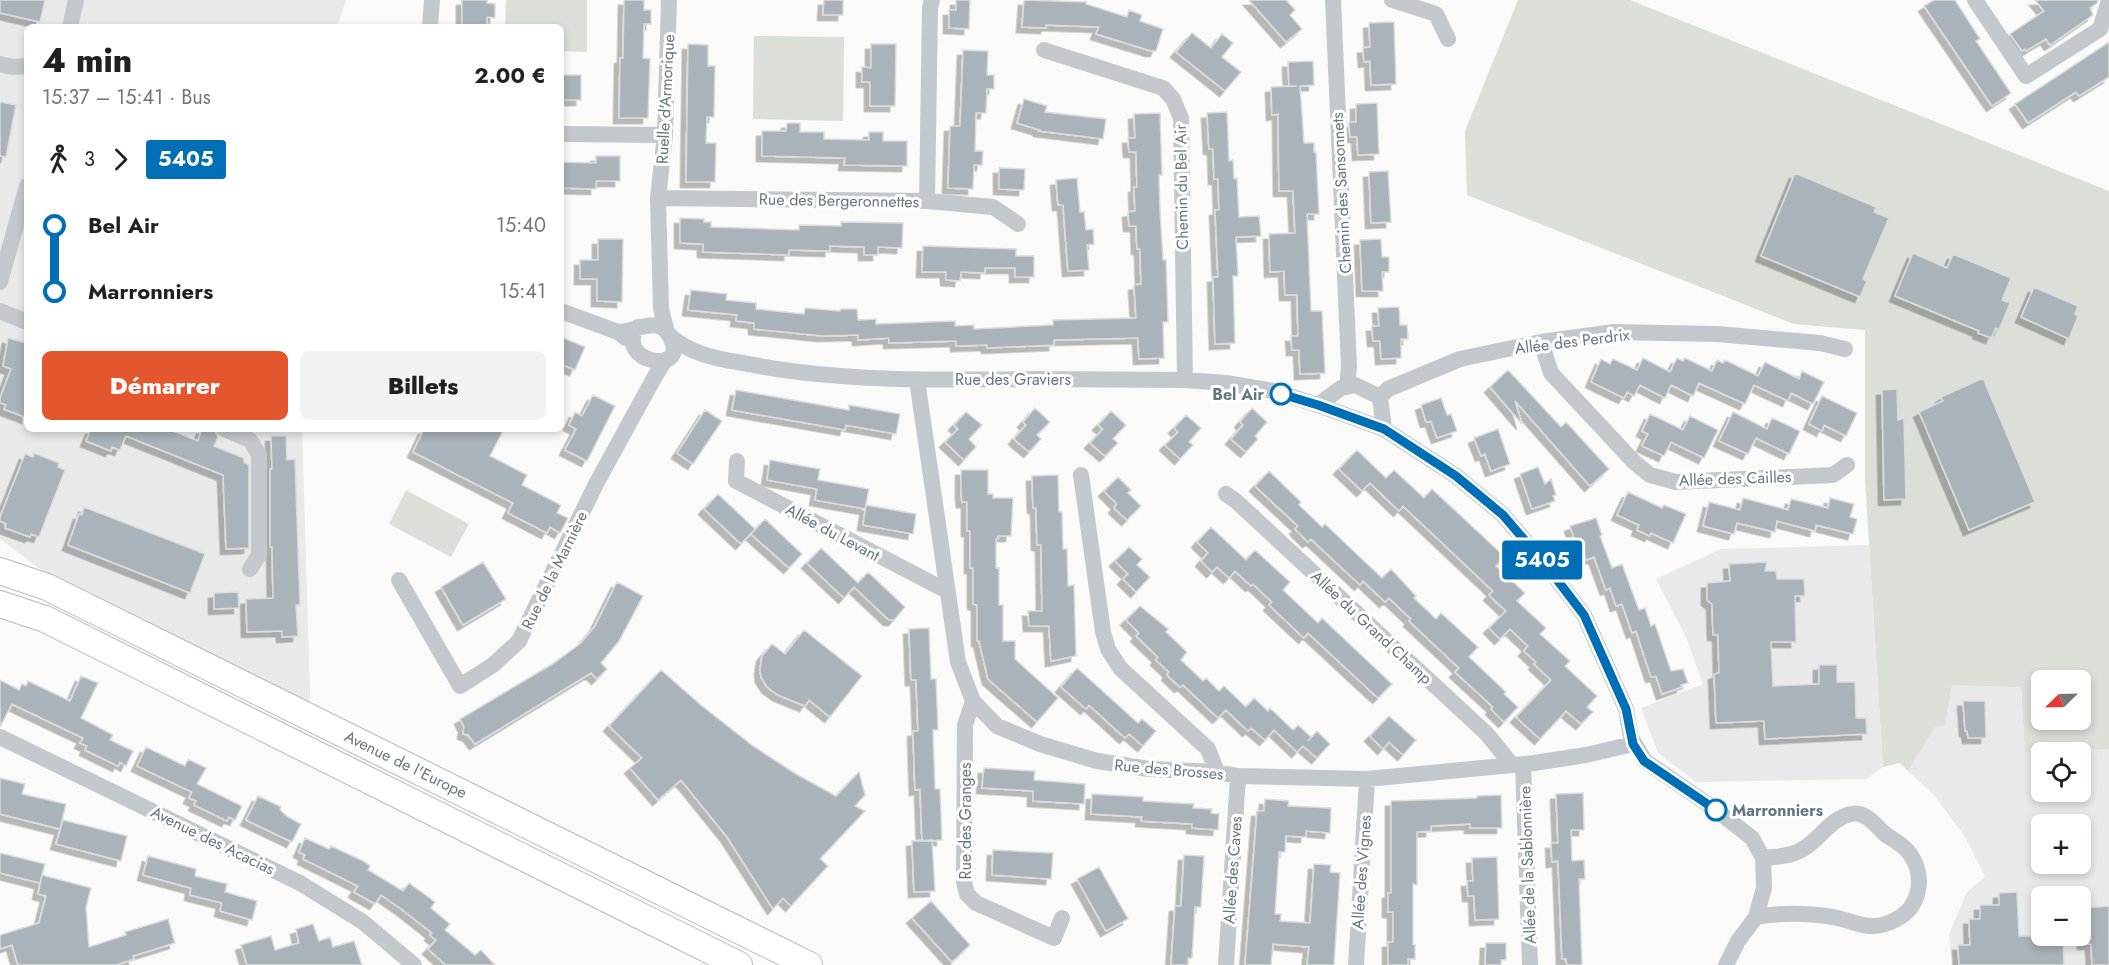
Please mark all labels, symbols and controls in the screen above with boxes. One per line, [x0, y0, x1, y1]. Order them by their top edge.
street label: Ruelle d'Armorique [651, 34, 680, 165]
text: 4 min [42, 37, 132, 84]
text: 2.00 € [474, 59, 546, 91]
text: 15:37 – 15:41 · Bus [42, 83, 211, 112]
street label: Chemin des Sansonnets [1326, 112, 1357, 274]
street label: Chemin du Bel Air [1169, 123, 1194, 250]
icon: walk [42, 143, 75, 176]
icon: forward [104, 143, 137, 176]
text: 5405 [158, 144, 214, 174]
text: 3 [84, 145, 95, 174]
street label: Rue des Bergeronnettes [759, 188, 919, 213]
text: Bel Air [88, 209, 159, 241]
text: 15:40 [496, 211, 546, 240]
text: Marronniers [88, 275, 213, 307]
text: 15:41 [499, 277, 546, 306]
street label: Allée des Perdrix [1513, 323, 1631, 360]
button: Démarrer [42, 351, 288, 420]
button: Billets [300, 351, 546, 420]
street label: Rue des Graviers [955, 368, 1071, 391]
place label: Bel Air [1212, 383, 1264, 406]
marker: Bel Air [1270, 383, 1292, 405]
street label: Allée des Cailles [1678, 465, 1792, 492]
street label: Allée du Levant [782, 498, 884, 567]
street label: Rue de la Marnière [516, 507, 593, 633]
line badge: 5405 [1500, 540, 1584, 580]
text: 5405 [1514, 545, 1570, 575]
street label: Allée du Grand Champ [1306, 565, 1437, 690]
north arrow [2031, 670, 2091, 730]
map controls [2031, 670, 2091, 946]
street label: Avenue de l'Europe [341, 725, 471, 804]
button: locate [2031, 742, 2091, 802]
street label: Rue des Brosses [1113, 753, 1225, 786]
street label: Rue des Granges [954, 763, 977, 879]
street label: Allée de la Sablonnière [1513, 786, 1542, 944]
marker: Marronniers [1705, 799, 1727, 821]
place label: Marronniers [1732, 799, 1823, 822]
street label: Avenue des Acacias [147, 800, 279, 880]
street label: Allée des Vignes [1346, 814, 1377, 930]
button: + [2031, 814, 2091, 874]
street label: Allée des Caves [1217, 815, 1248, 925]
button: − [2031, 886, 2091, 946]

